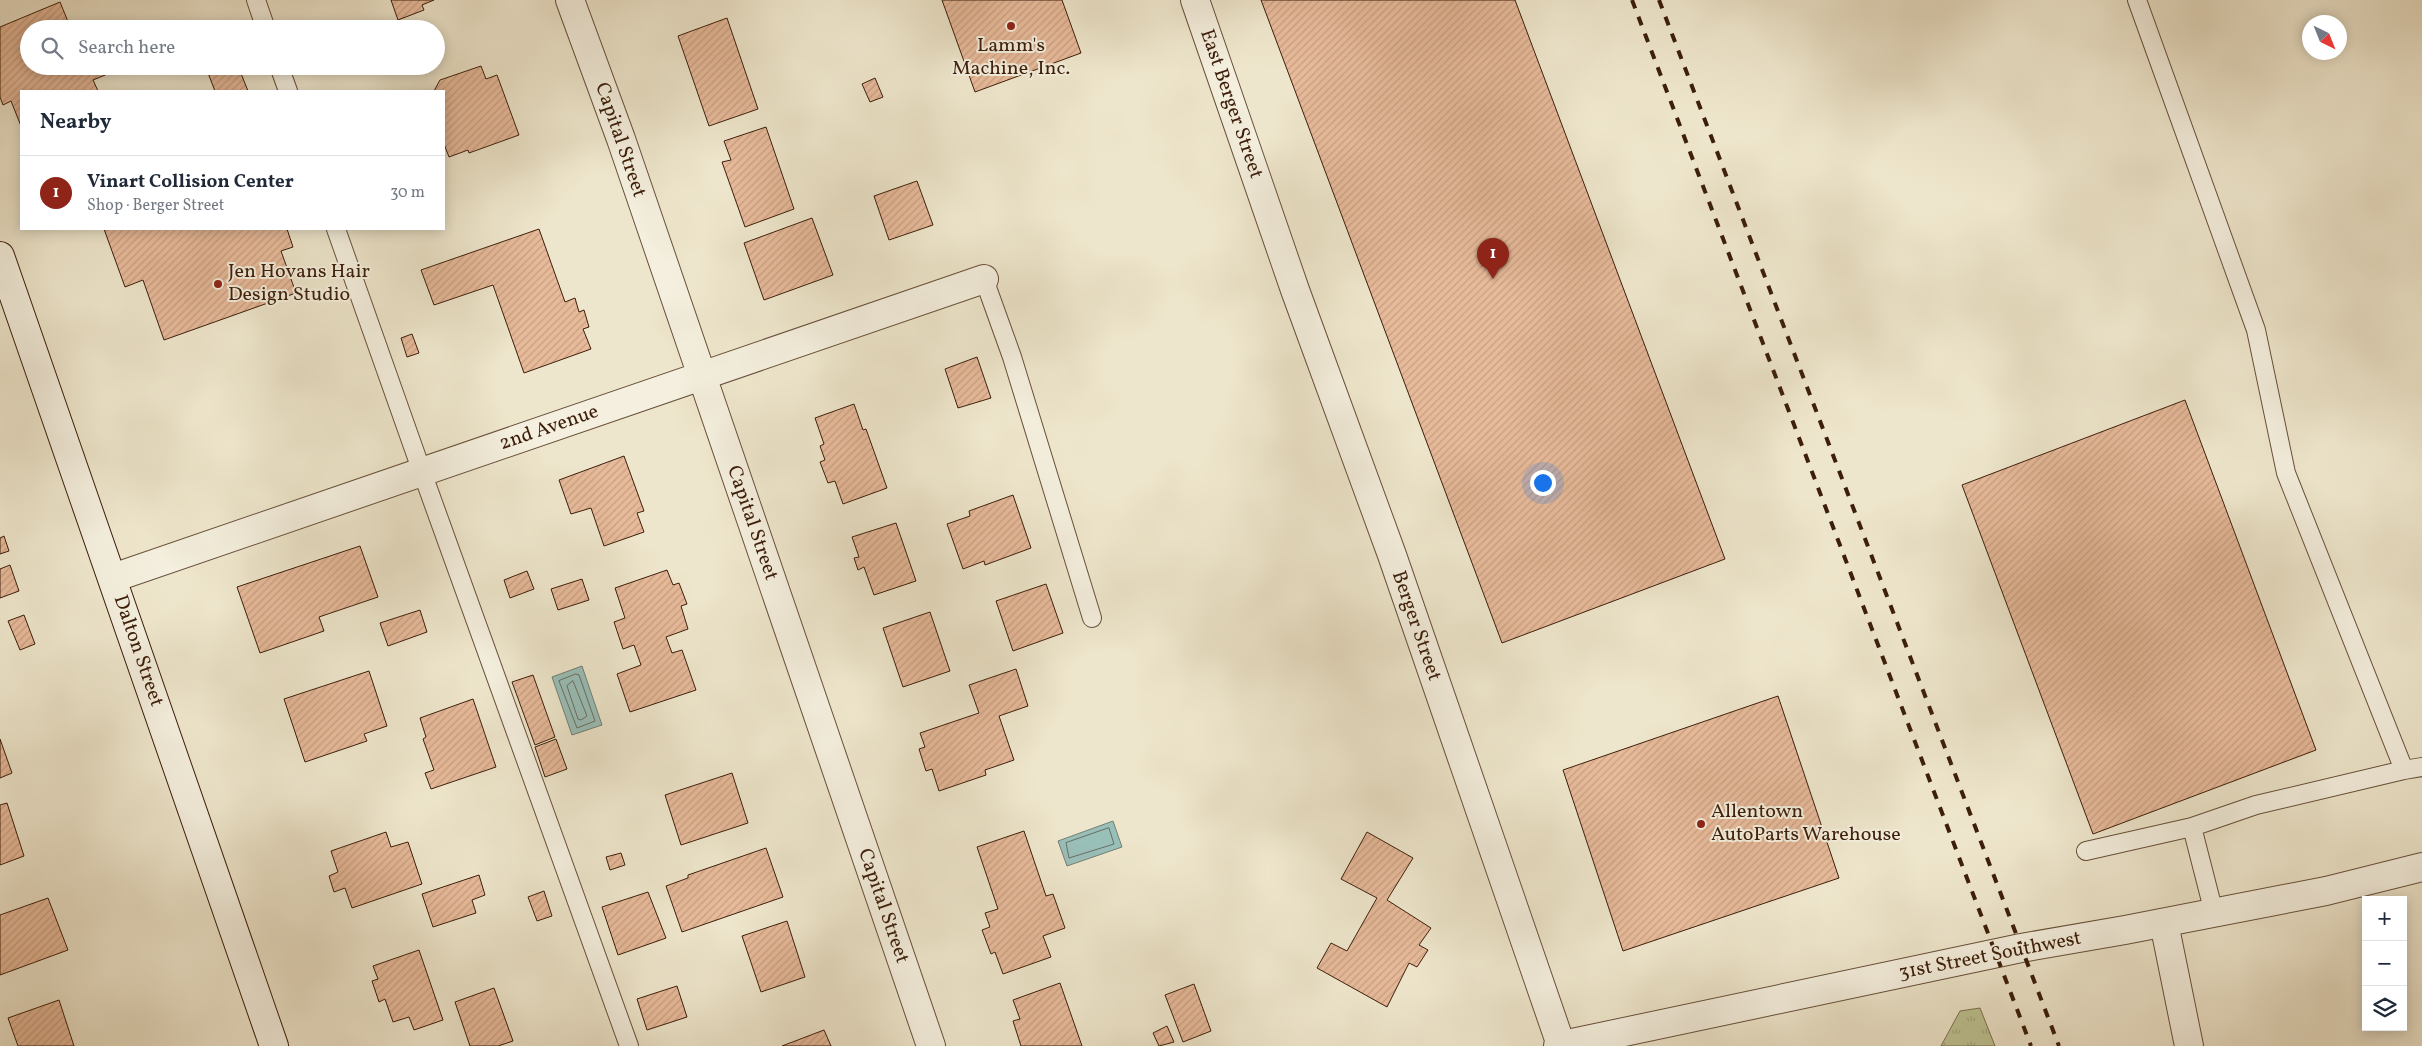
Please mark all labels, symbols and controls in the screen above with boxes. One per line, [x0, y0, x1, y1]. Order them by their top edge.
north arrow [2302, 15, 2347, 60]
search box [20, 20, 445, 75]
marker: Lamm's Machine, Inc. [1005, 20, 1017, 32]
street label: East Berger Street [1192, 26, 1270, 182]
place label: Lamm's Machine, Inc. [952, 32, 1070, 83]
icon: search [38, 34, 66, 62]
text: Search here [78, 35, 175, 61]
street label: Capital Street [587, 79, 653, 201]
text: Nearby [40, 108, 111, 137]
text: Vinart Collision Center [87, 169, 294, 195]
text: 1 [53, 182, 59, 204]
text: 30 m [390, 182, 425, 204]
text: Shop · Berger Street [87, 195, 224, 217]
pin: 1 [1477, 238, 1509, 279]
place label: Jen Hovans Hair Design Studio [228, 258, 370, 309]
marker: Jen Hovans Hair Design Studio [212, 278, 224, 290]
street label: 2nd Avenue [496, 398, 602, 458]
street label: Capital Street [719, 462, 785, 584]
your location [1530, 470, 1556, 496]
street label: Berger Street [1384, 567, 1448, 685]
street label: Dalton Street [106, 591, 170, 711]
place label: Allentown AutoParts Warehouse [1711, 798, 1901, 849]
marker: Allentown AutoParts Warehouse [1695, 818, 1707, 830]
street label: Capital Street [850, 845, 916, 967]
map controls [2362, 896, 2407, 1031]
button: + [2362, 896, 2407, 941]
street label: 31st Street Southwest [1896, 925, 2084, 987]
button: − [2362, 941, 2407, 986]
button: layers [2362, 986, 2407, 1031]

